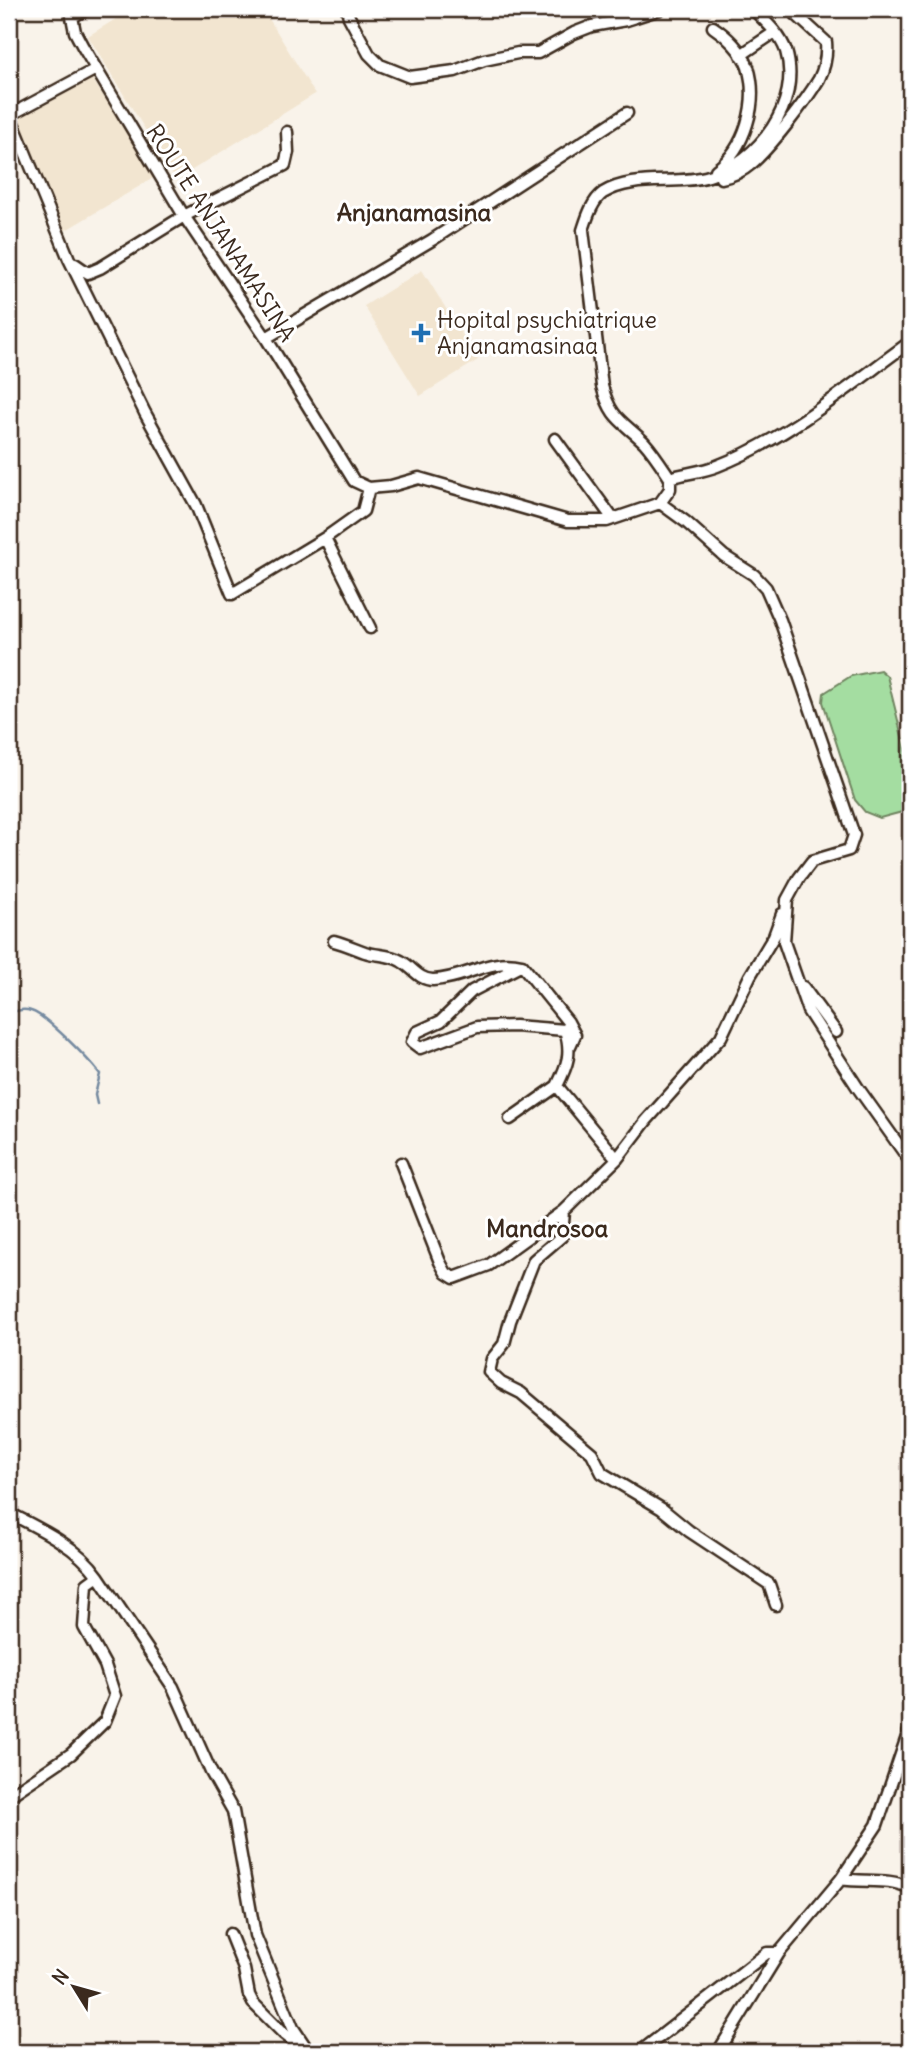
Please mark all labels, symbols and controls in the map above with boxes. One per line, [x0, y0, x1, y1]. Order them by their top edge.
street label: ROUTE ANJANAMASINA [140, 118, 303, 347]
district label: Anjanamasina [337, 197, 492, 227]
place label: Hopital psychiatrique Anjanamasinaa [437, 305, 657, 360]
marker: Hopital psychiatrique Anjanamasinaa [411, 323, 431, 343]
district label: Mandrosoa [486, 1213, 608, 1243]
north arrow [38, 1952, 108, 2022]
text: N [47, 1964, 74, 1989]

